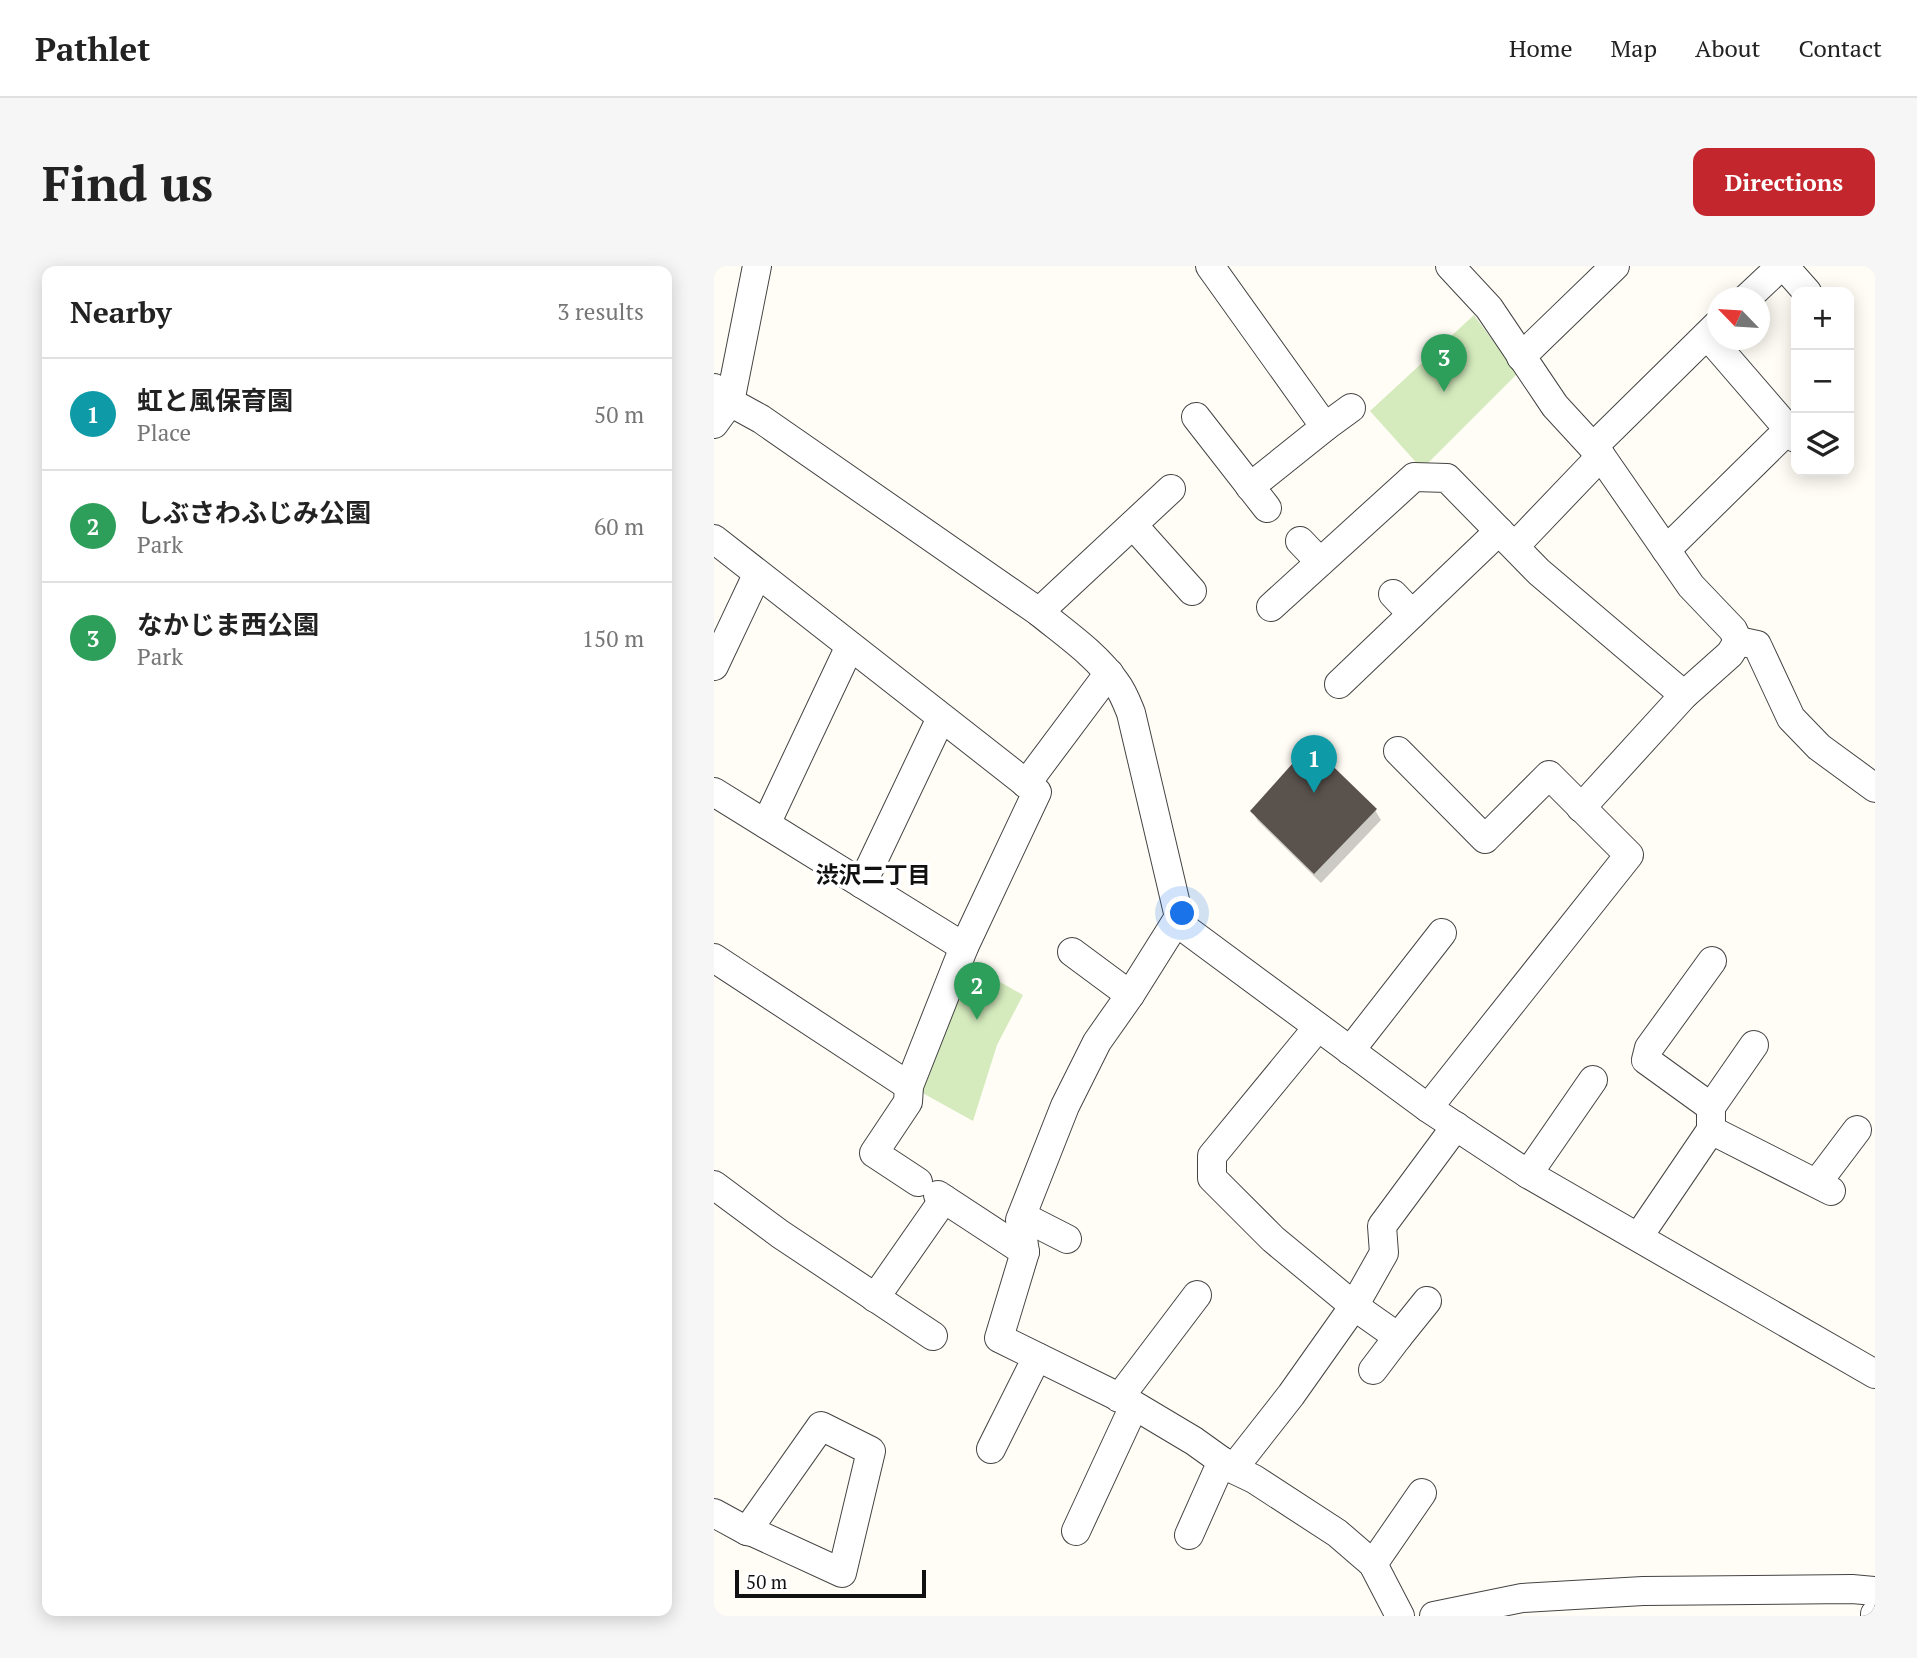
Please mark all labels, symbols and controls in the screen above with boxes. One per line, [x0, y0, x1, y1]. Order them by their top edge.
text: Pathlet [35, 27, 150, 70]
text: Home [1509, 32, 1573, 64]
text: Map [1611, 32, 1657, 64]
text: About [1695, 32, 1761, 64]
text: Contact [1799, 32, 1882, 64]
button: Directions [1693, 148, 1875, 216]
text: Find us [42, 150, 213, 215]
north arrow [1707, 287, 1770, 350]
map controls [1791, 287, 1854, 476]
button: + [1791, 287, 1854, 350]
text: Nearby [70, 292, 172, 332]
text: 3 results [557, 296, 644, 327]
pin: 3 [1421, 334, 1467, 392]
button: − [1791, 350, 1854, 413]
text: 虹と風保育園 [137, 383, 293, 417]
text: 1 [87, 399, 100, 430]
text: 50 m [594, 399, 644, 430]
button: layers [1791, 413, 1854, 476]
text: Place [137, 417, 191, 448]
text: しぶさわふじみ公園 [137, 495, 371, 529]
text: 2 [87, 511, 100, 542]
text: 60 m [594, 511, 644, 542]
text: Park [137, 529, 183, 560]
text: なかじま西公園 [137, 607, 319, 641]
text: 3 [87, 623, 100, 654]
text: 150 m [582, 623, 644, 654]
text: Park [137, 641, 183, 672]
pin: 1 [1291, 735, 1337, 793]
district label: 渋沢二丁目 [816, 859, 931, 890]
your location [1165, 896, 1199, 930]
pin: 2 [954, 962, 1000, 1020]
scale bar [735, 1567, 926, 1599]
text: 50 m [746, 1569, 787, 1594]

